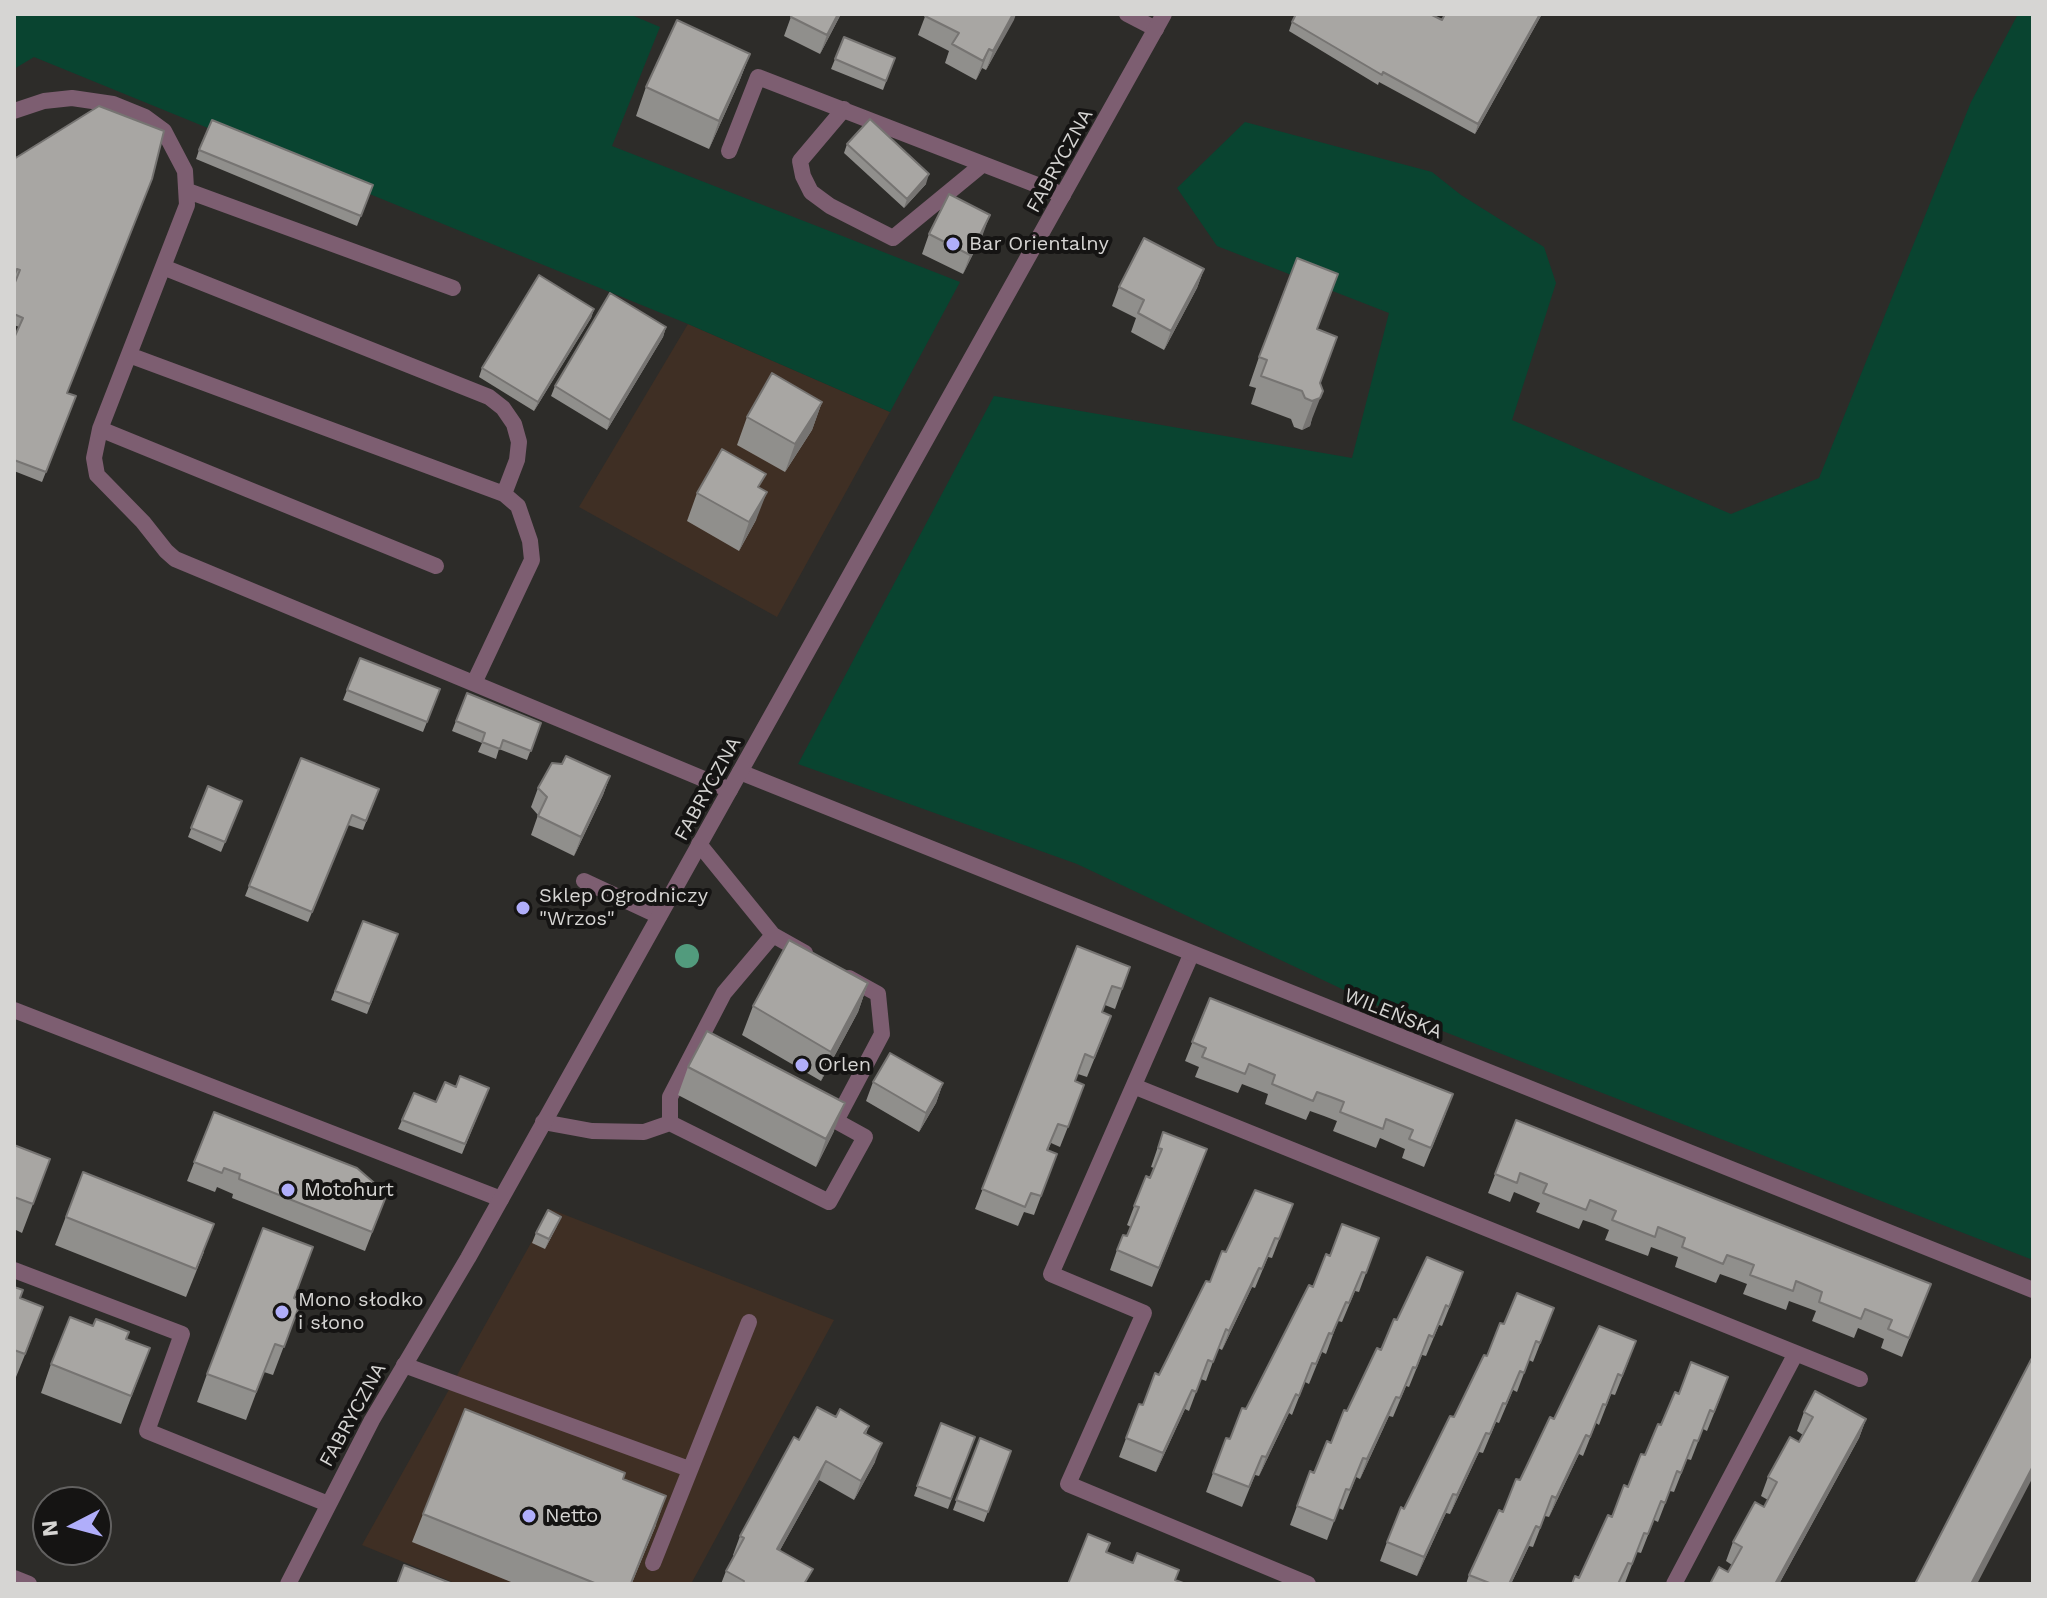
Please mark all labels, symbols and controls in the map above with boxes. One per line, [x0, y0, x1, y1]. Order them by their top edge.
street label: FABRYCZNA [1022, 105, 1098, 217]
place label: Bar Orientalny [969, 232, 1109, 256]
marker: Bar Orientalny [944, 235, 962, 253]
street label: FABRYCZNA [670, 733, 746, 845]
place label: Sklep Ogrodniczy "Wrzos" [539, 884, 708, 931]
marker: Sklep Ogrodniczy "Wrzos" [514, 899, 532, 917]
street label: WILEŃSKA [1340, 983, 1446, 1045]
place label: Orlen [818, 1053, 871, 1077]
marker: Orlen [793, 1056, 811, 1074]
place label: Motohurt [304, 1178, 394, 1202]
marker: Motohurt [279, 1181, 297, 1199]
place label: Mono słodko i słono [298, 1288, 424, 1335]
marker: Mono słodko i słono [273, 1303, 291, 1321]
street label: FABRYCZNA [315, 1359, 391, 1471]
north arrow [32, 1486, 112, 1566]
place label: Netto [545, 1504, 598, 1528]
marker: Netto [520, 1507, 538, 1525]
text: N [36, 1519, 63, 1538]

